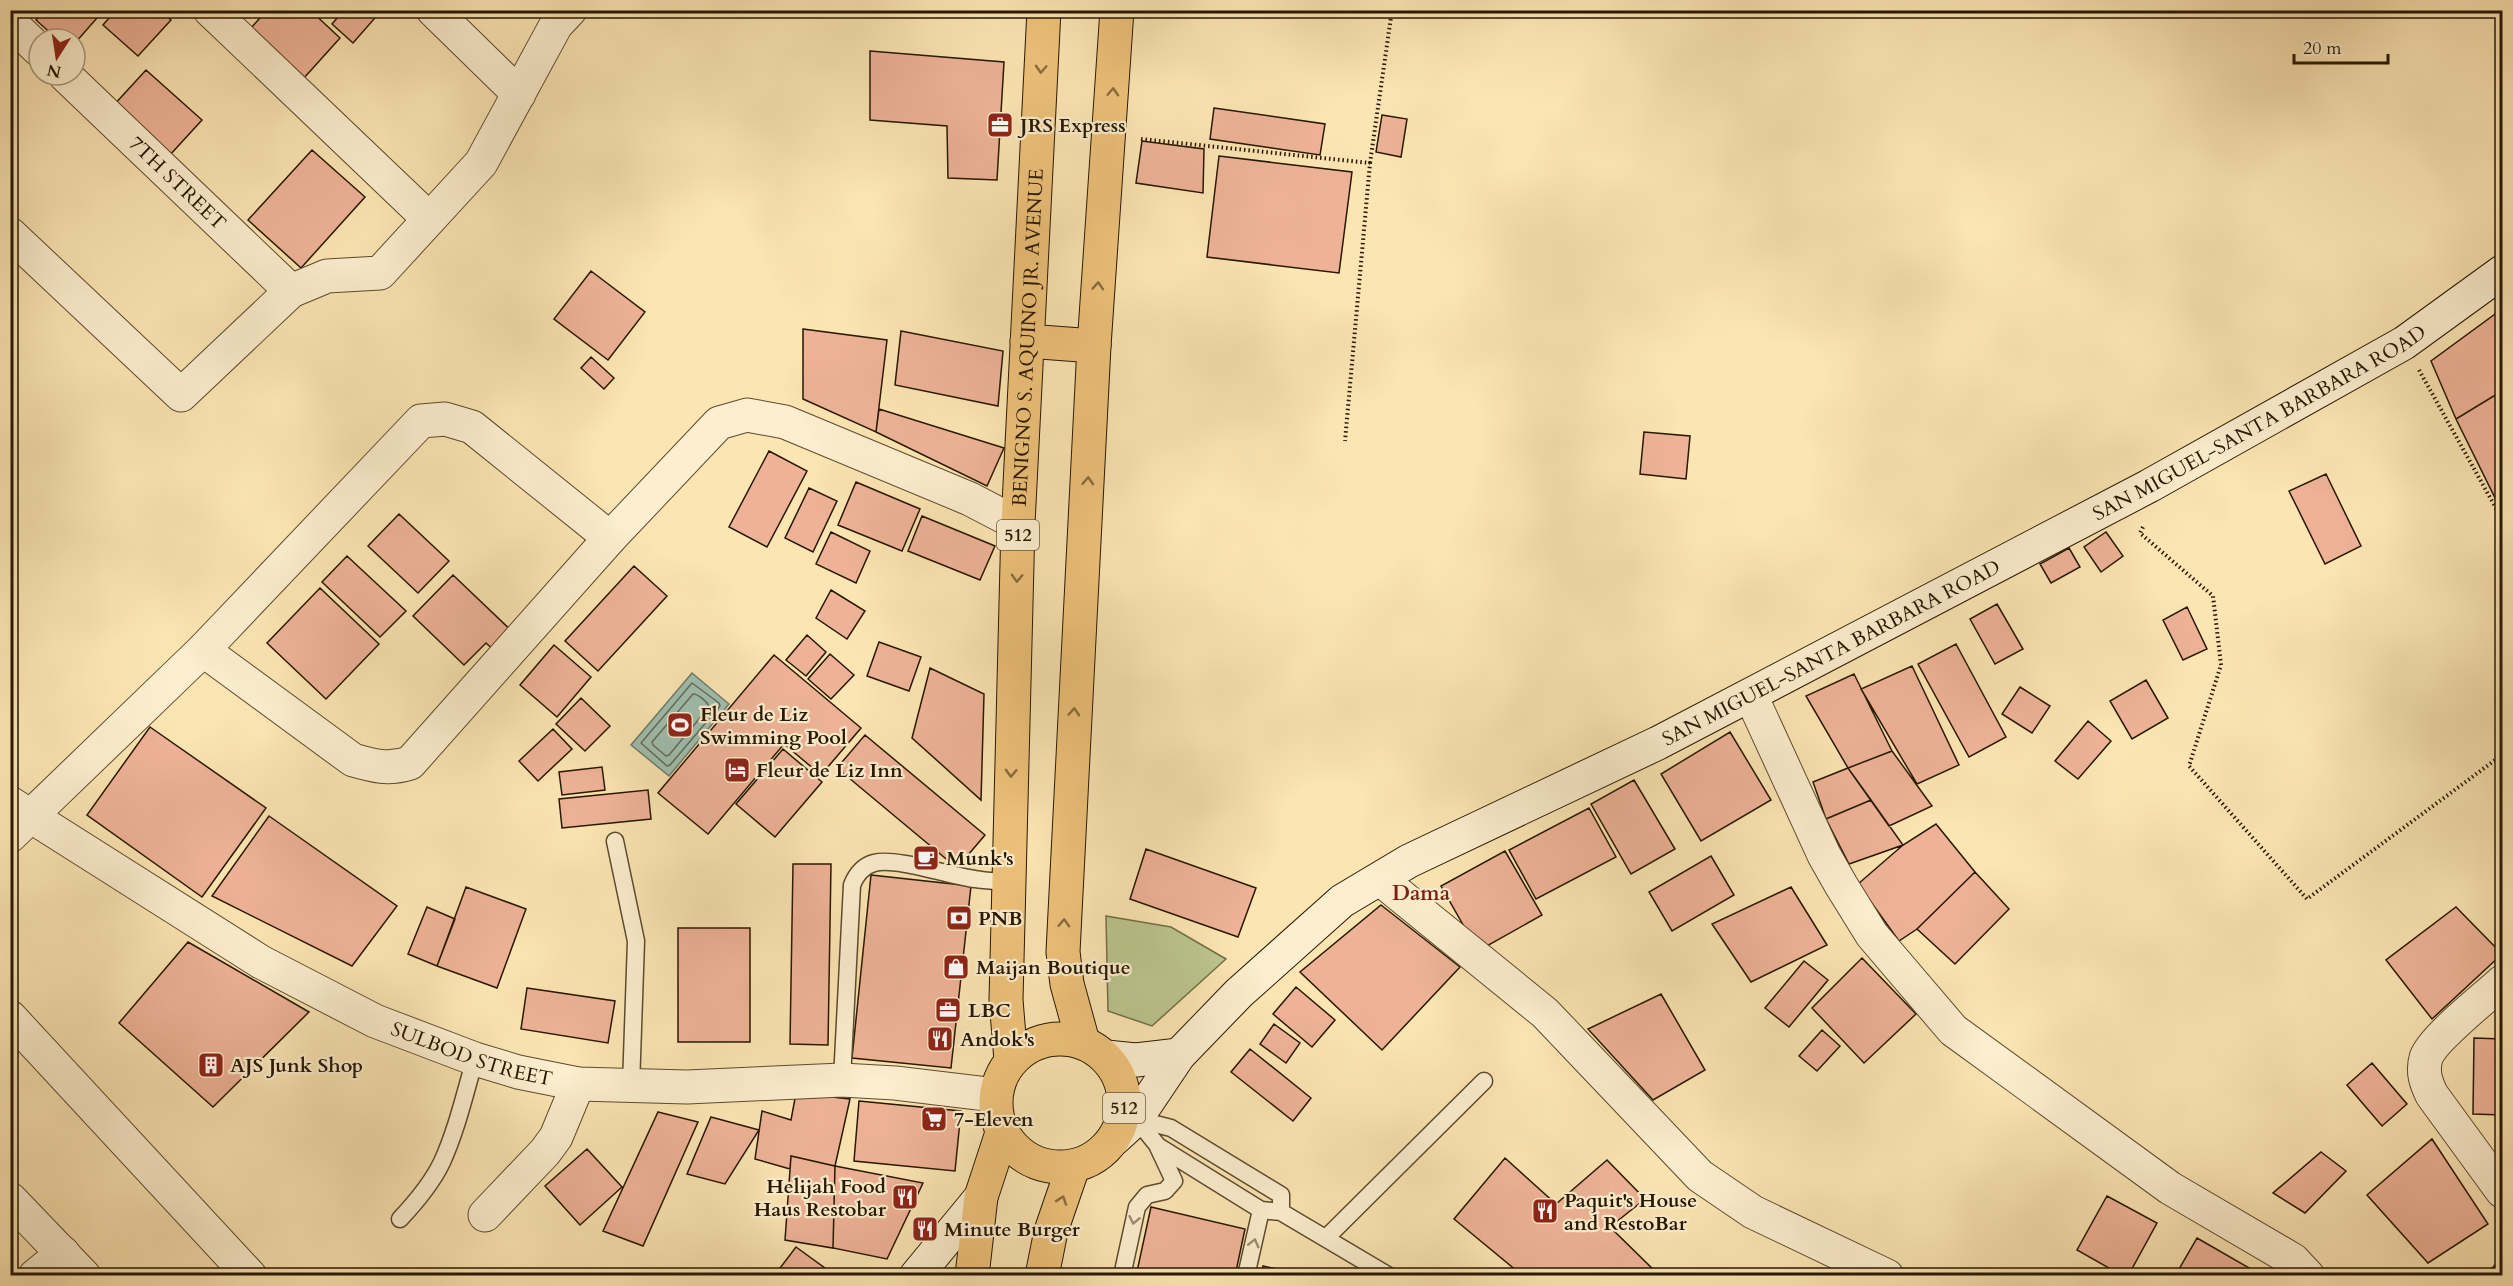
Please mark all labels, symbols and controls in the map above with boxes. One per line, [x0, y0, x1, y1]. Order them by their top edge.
north arrow [27, 27, 87, 87]
scale bar [2294, 27, 2388, 65]
text: 20 m [2303, 36, 2342, 61]
text: N [45, 58, 63, 83]
one-way arrow [1034, 64, 1047, 73]
one-way arrow [1106, 87, 1119, 96]
office icon: JRS Express [985, 110, 1015, 140]
place label: JRS Express [1017, 112, 1126, 139]
street label: 7TH STREET [123, 130, 232, 236]
street label: BENIGNO S. AQUINO JR. AVENUE [1006, 168, 1050, 507]
one-way arrow [1092, 282, 1105, 291]
street label: SAN MIGUEL-SANTA BARBARA ROAD [2088, 319, 2431, 527]
one-way arrow [1081, 476, 1094, 485]
road number: 512 [997, 520, 1039, 550]
street label: SAN MIGUEL-SANTA BARBARA ROAD [1657, 553, 2005, 753]
one-way arrow [1010, 574, 1023, 583]
place label: Fleur de Liz Swimming Pool [700, 701, 847, 751]
one-way arrow [1068, 707, 1081, 716]
sports icon: Fleur de Liz Swimming Pool [665, 710, 695, 740]
hotel icon: Fleur de Liz Inn [722, 755, 752, 785]
place label: Fleur de Liz Inn [756, 757, 903, 784]
one-way arrow [1004, 769, 1017, 778]
cafe icon: Munk's [911, 843, 941, 873]
place label: Munk's [946, 845, 1014, 872]
district label: Dama [1392, 879, 1451, 908]
bank icon: PNB [944, 903, 974, 933]
place label: PNB [978, 905, 1023, 932]
one-way arrow [1058, 919, 1071, 928]
shop icon: Maijan Boutique [941, 952, 971, 982]
place label: Maijan Boutique [976, 954, 1131, 981]
office icon: LBC [933, 995, 963, 1025]
place label: LBC [968, 997, 1011, 1024]
street label: SULBOD STREET [387, 1015, 555, 1093]
restaurant icon: Andok's [925, 1024, 955, 1054]
place label: Andok's [960, 1026, 1035, 1053]
building icon: AJS Junk Shop [196, 1050, 226, 1080]
place label: AJS Junk Shop [230, 1052, 363, 1079]
road number: 512 [1103, 1093, 1145, 1123]
supermarket icon: 7-Eleven [919, 1104, 949, 1134]
place label: 7-Eleven [954, 1106, 1034, 1133]
place label: Helijah Food Haus Restobar [754, 1173, 887, 1223]
restaurant icon: Helijah Food Haus Restobar [890, 1182, 920, 1212]
place label: Paquit's House and RestoBar [1564, 1187, 1697, 1237]
one-way arrow [1054, 1196, 1067, 1206]
restaurant icon: Paquit's House and RestoBar [1530, 1196, 1560, 1226]
restaurant icon: Minute Burger [910, 1214, 940, 1244]
one-way arrow [1128, 1215, 1141, 1225]
place label: Minute Burger [944, 1216, 1081, 1243]
one-way arrow [1246, 1238, 1259, 1248]

